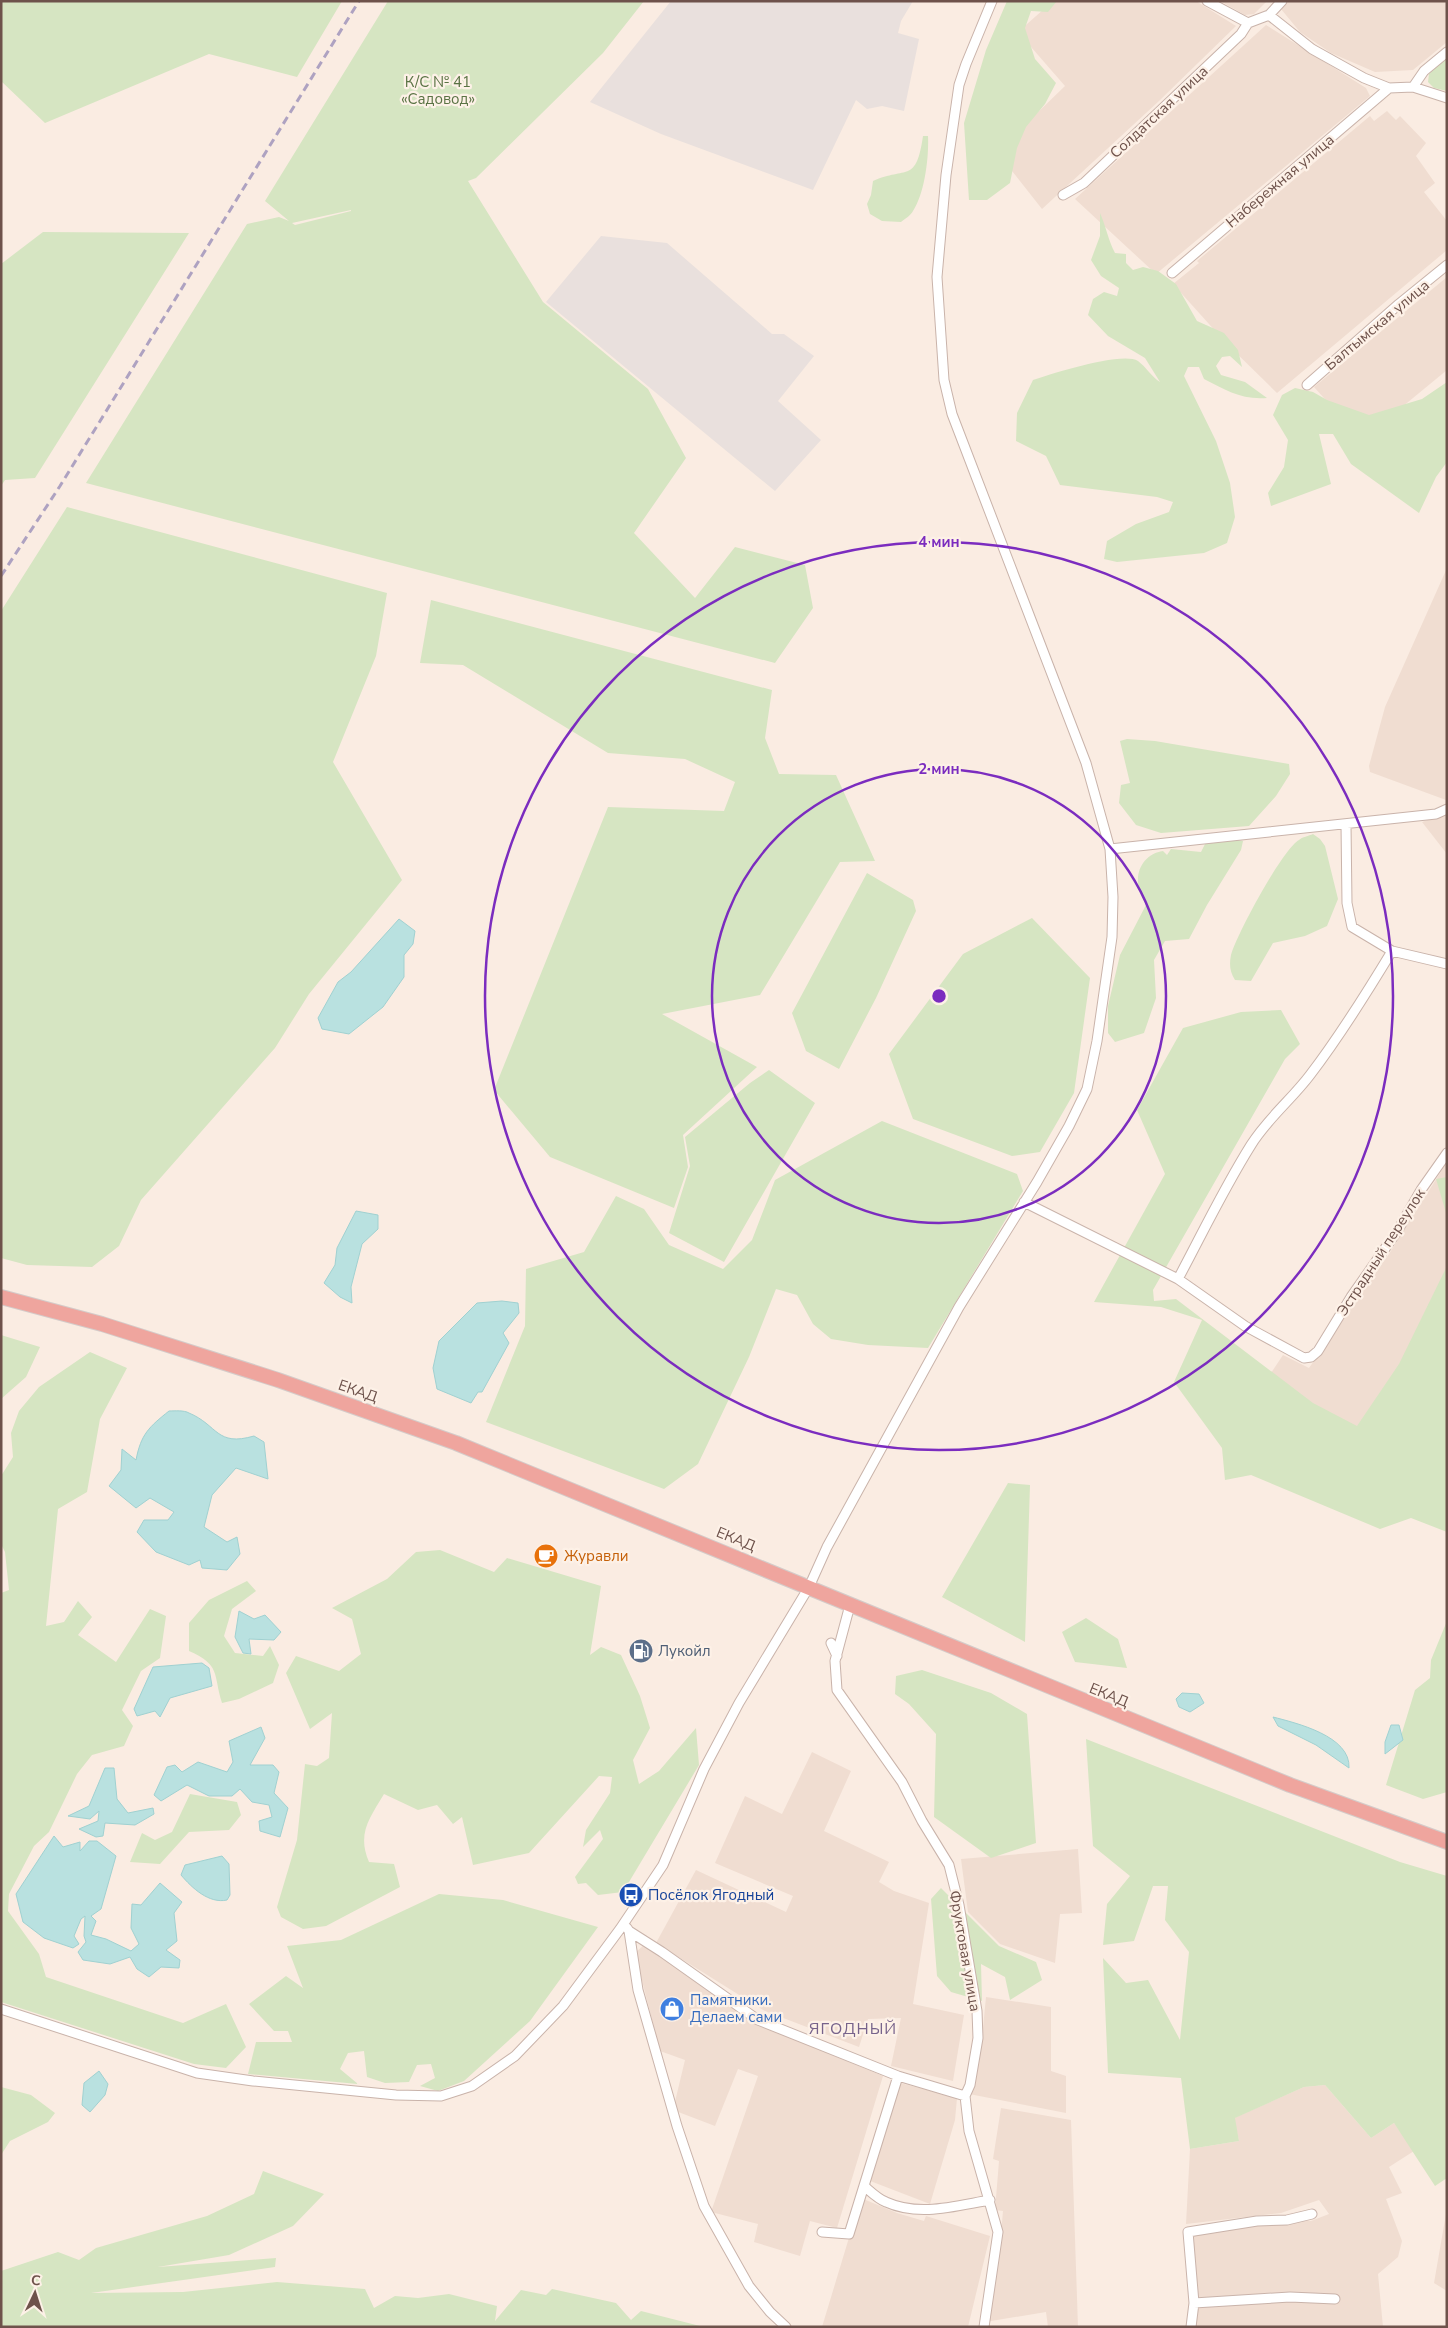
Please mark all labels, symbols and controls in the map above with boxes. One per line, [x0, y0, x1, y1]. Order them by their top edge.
street label: Солдатская улица [1106, 61, 1212, 163]
park label: К/С № 41 «Садовод» [401, 72, 475, 109]
street label: Набережная улица [1222, 130, 1338, 232]
street label: Балтымская улица [1320, 275, 1434, 375]
text: 4 мин [918, 532, 960, 552]
text: 2 мин [918, 759, 960, 779]
centre of rings [930, 987, 948, 1005]
street label: Эстрадный переулок [1332, 1184, 1430, 1320]
street label: ЕКАД [336, 1375, 381, 1407]
street label: ЕКАД [713, 1522, 759, 1556]
cafe icon: Журавли [533, 1543, 559, 1569]
place label: Журавли [564, 1546, 629, 1566]
fuel station icon: Лукойл [628, 1638, 654, 1664]
place label: Лукойл [658, 1641, 711, 1661]
street label: ЕКАД [1086, 1678, 1132, 1712]
bus stop icon: Посёлок Ягодный [618, 1882, 644, 1908]
place label: Посёлок Ягодный [648, 1885, 774, 1905]
street label: Фруктовая улица [945, 1889, 985, 2013]
place label: Памятники. Делаем сами [690, 1990, 782, 2027]
shop icon: Памятники. Делаем сами [659, 1996, 685, 2022]
district label: ЯГОДНЫЙ [809, 2018, 897, 2040]
north arrow [10, 2268, 60, 2318]
text: С [30, 2271, 42, 2290]

